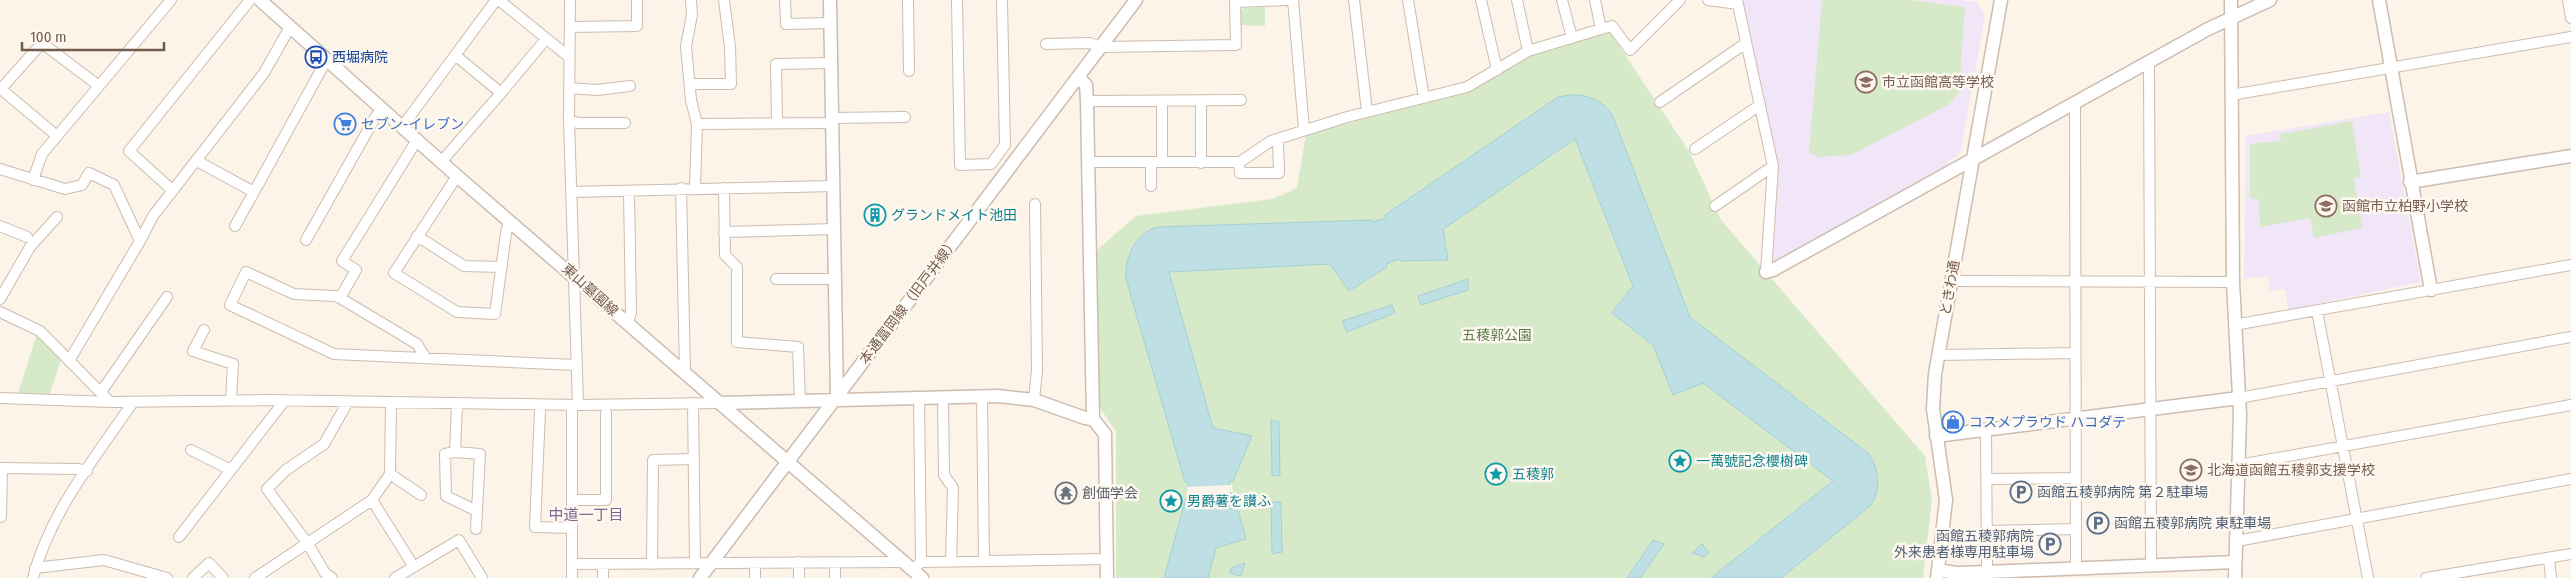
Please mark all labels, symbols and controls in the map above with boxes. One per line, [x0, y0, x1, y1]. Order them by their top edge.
scale bar [22, 20, 165, 52]
text: 100 m [30, 28, 67, 46]
bus stop icon: 西堀病院 [304, 45, 328, 69]
place label: 西堀病院 [332, 49, 388, 66]
school or university icon: 市立函館高等学校 [1854, 70, 1878, 94]
place label: 市立函館高等学校 [1882, 74, 1994, 91]
supermarket icon: セブン-イレブン [333, 112, 357, 136]
place label: セブン-イレブン [361, 116, 464, 133]
school or university icon: 函館市立柏野小学校 [2314, 194, 2338, 218]
place label: 函館市立柏野小学校 [2342, 198, 2468, 215]
building icon: グランドメイト池田 [863, 203, 887, 227]
place label: グランドメイト池田 [891, 207, 1017, 224]
street label: 本通富岡線（旧戸井線） [856, 234, 962, 368]
street label: ときわ通 [1937, 259, 1963, 317]
street label: 東山墓園線 [558, 260, 622, 320]
park label: 五稜郭公園 [1462, 327, 1532, 344]
shop icon: コスメプラウド ハコダテ [1941, 410, 1965, 434]
place label: コスメプラウド ハコダテ [1969, 414, 2126, 431]
place icon: 一萬號記念櫻樹碑 [1668, 449, 1692, 473]
place label: 一萬號記念櫻樹碑 [1696, 453, 1808, 470]
school or university icon: 北海道函館五稜郭支援学校 [2179, 458, 2203, 482]
place icon: 五稜郭 [1484, 462, 1508, 486]
place label: 北海道函館五稜郭支援学校 [2207, 462, 2375, 479]
place label: 五稜郭 [1512, 466, 1554, 483]
parking icon: 函館五稜郭病院 第２駐車場 [2009, 480, 2033, 504]
temple icon: 創価学会 [1054, 481, 1078, 505]
place label: 函館五稜郭病院 第２駐車場 [2037, 484, 2208, 501]
place label: 創価学会 [1082, 485, 1138, 502]
place icon: 男爵薯を讃ふ [1159, 489, 1183, 513]
place label: 男爵薯を讃ふ [1187, 493, 1271, 510]
district label: 中道一丁目 [548, 506, 624, 524]
parking icon: 函館五稜郭病院 東駐車場 [2086, 511, 2110, 535]
place label: 函館五稜郭病院 東駐車場 [2114, 515, 2271, 532]
place label: 函館五稜郭病院 外来患者様専用駐車場 [1894, 528, 2034, 561]
parking icon: 函館五稜郭病院 外来患者様専用駐車場 [2038, 532, 2062, 556]

